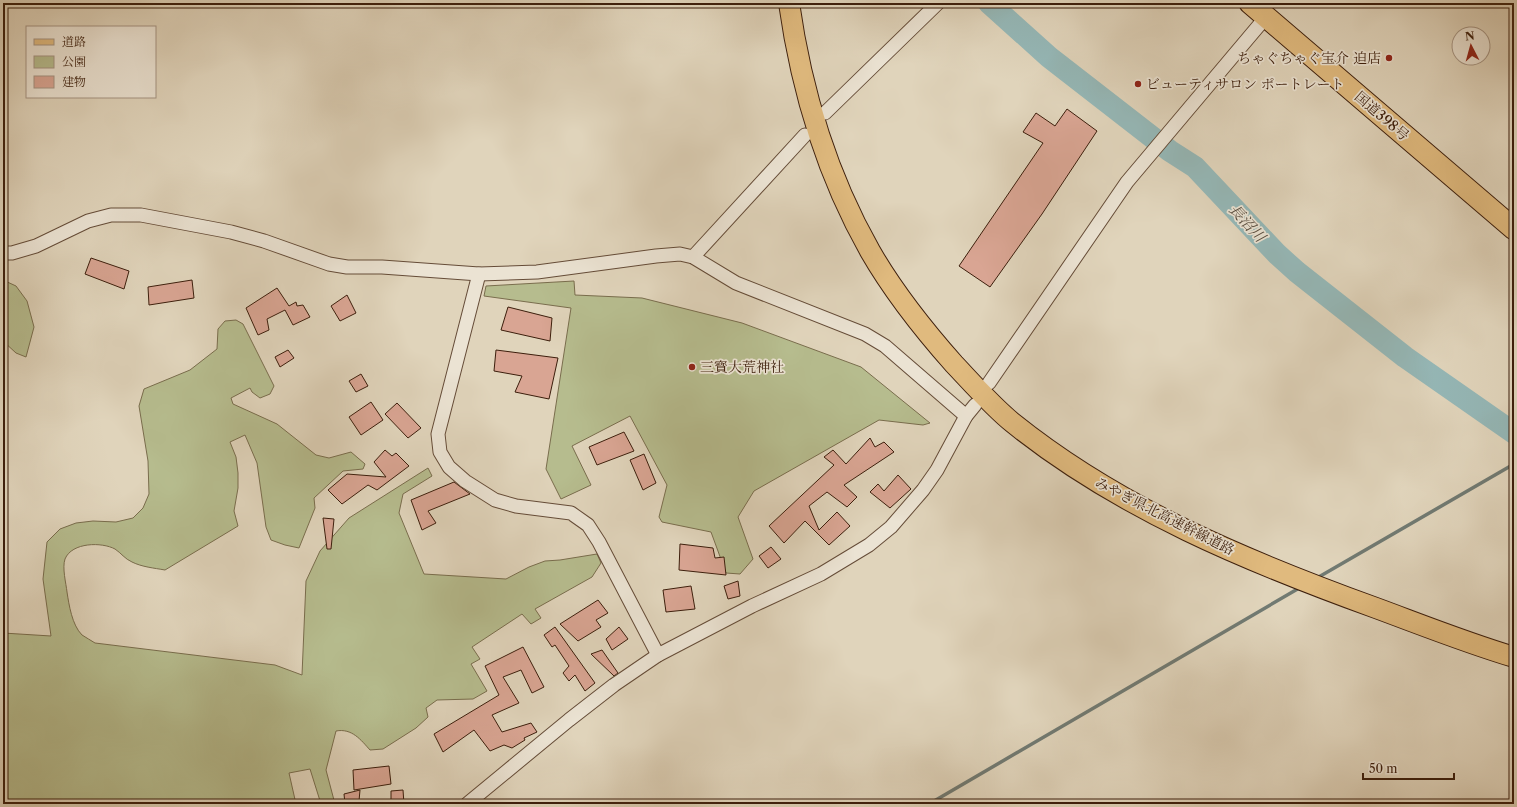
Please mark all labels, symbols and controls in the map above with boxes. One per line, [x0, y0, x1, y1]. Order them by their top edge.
legend [26, 26, 156, 98]
north arrow [1451, 26, 1491, 66]
text: N [1464, 29, 1476, 44]
text: 道路 [62, 34, 86, 49]
place label: ちゃぐちゃぐ宝介 迫店 [1237, 49, 1381, 67]
marker: ちゃぐちゃぐ宝介 迫店 [1384, 53, 1394, 63]
text: 公園 [62, 54, 86, 69]
text: 建物 [62, 74, 86, 89]
place label: ビューティサロン ポートレート [1146, 75, 1345, 93]
marker: ビューティサロン ポートレート [1133, 79, 1143, 89]
street label: 国道398号 [1351, 87, 1413, 145]
water label: 長沼川 [1225, 200, 1271, 247]
place label: 三寳大荒神社 [700, 358, 784, 376]
marker: 三寳大荒神社 [687, 362, 697, 372]
street label: みやぎ県北高速幹線道路 [1092, 473, 1238, 559]
scale bar [1363, 755, 1454, 781]
text: 50 m [1369, 761, 1398, 776]

